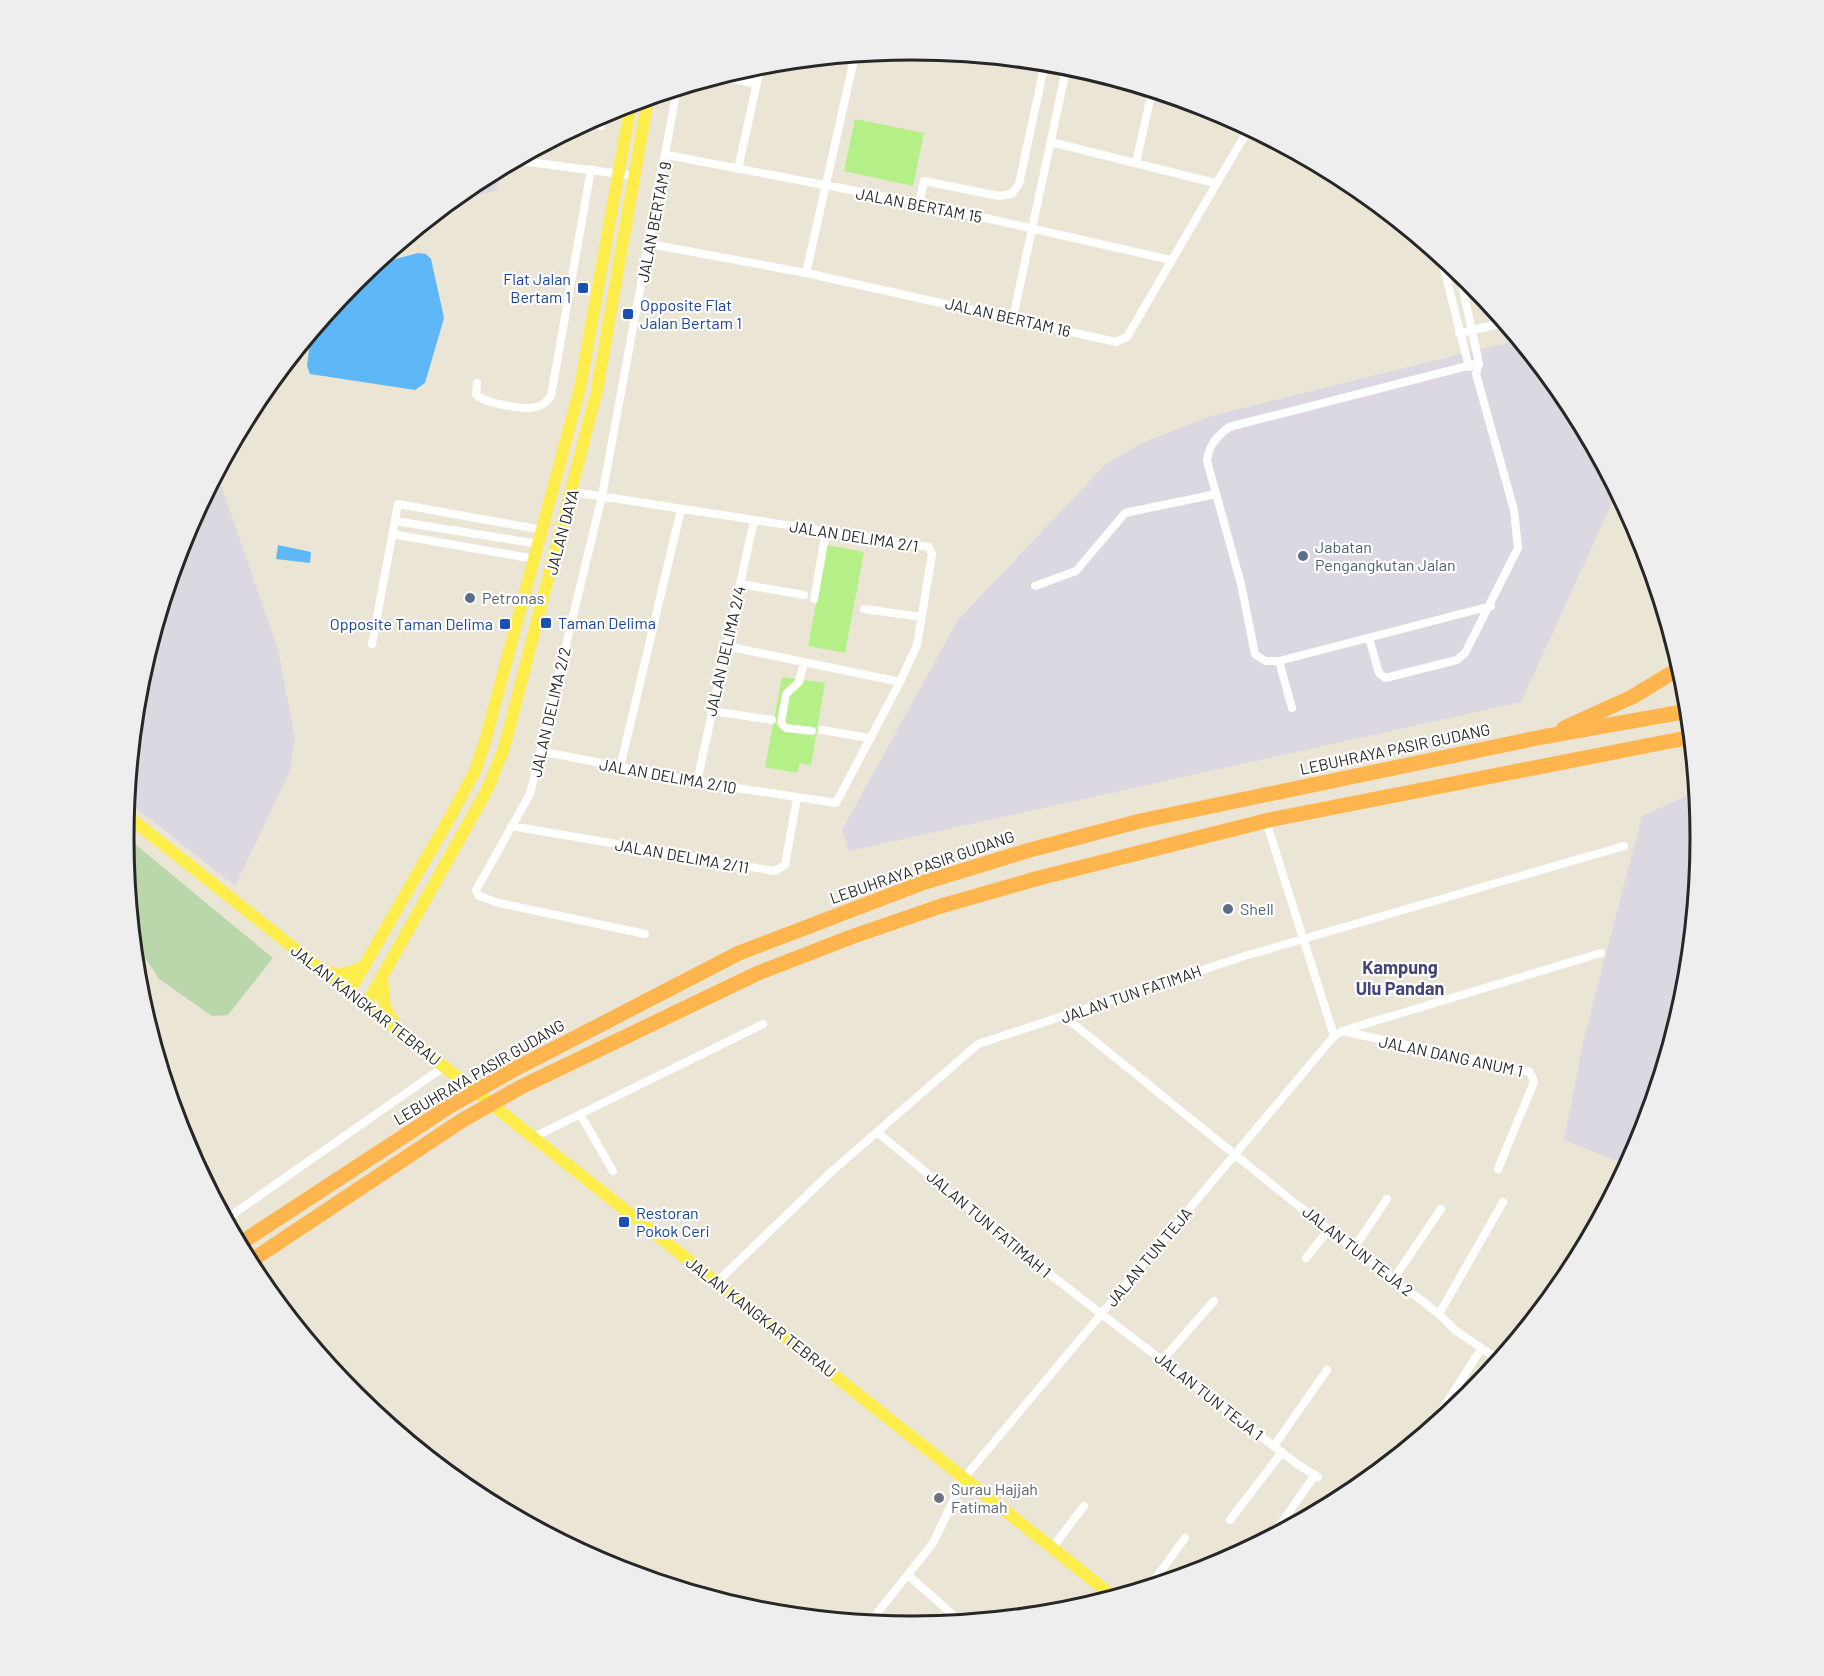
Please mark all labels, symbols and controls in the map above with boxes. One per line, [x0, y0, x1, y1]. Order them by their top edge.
street label: JALAN BERTAM 9 [632, 160, 675, 284]
street label: JALAN BERTAM 15 [854, 183, 984, 226]
place label: Flat Jalan Bertam 1 [503, 269, 571, 306]
marker: Flat Jalan Bertam 1 [576, 281, 590, 295]
street label: JALAN BERTAM 16 [944, 293, 1073, 340]
place label: Opposite Flat Jalan Bertam 1 [640, 295, 742, 332]
marker: Opposite Flat Jalan Bertam 1 [621, 307, 635, 321]
street label: JALAN DAYA [541, 487, 582, 577]
street label: JALAN DELIMA 2/1 [788, 516, 920, 555]
place label: Jabatan Pengangkutan Jalan [1315, 537, 1456, 574]
marker: Jabatan Pengangkutan Jalan [1296, 549, 1310, 563]
street label: JALAN DELIMA 2/4 [700, 584, 749, 718]
place label: Petronas [482, 588, 544, 607]
marker: Petronas [463, 591, 477, 605]
place label: Taman Delima [558, 613, 656, 632]
place label: Opposite Taman Delima [330, 614, 493, 633]
marker: Taman Delima [539, 616, 553, 630]
marker: Opposite Taman Delima [498, 617, 512, 631]
street label: JALAN DELIMA 2/2 [525, 645, 574, 779]
street label: LEBUHRAYA PASIR GUDANG [1298, 719, 1492, 778]
street label: JALAN DELIMA 2/10 [598, 754, 738, 797]
street label: LEBUHRAYA PASIR GUDANG [827, 826, 1017, 907]
street label: JALAN DELIMA 2/11 [614, 834, 751, 877]
place label: Shell [1240, 899, 1274, 918]
marker: Shell [1221, 902, 1235, 916]
street label: JALAN KANGKAR TEBRAU [288, 940, 445, 1069]
district label: Kampung Ulu Pandan [1356, 956, 1444, 999]
street label: JALAN TUN FATIMAH [1058, 961, 1204, 1027]
street label: LEBUHRAYA PASIR GUDANG [390, 1015, 568, 1128]
street label: JALAN DANG ANUM 1 [1377, 1031, 1525, 1080]
street label: JALAN TUN FATIMAH 1 [923, 1166, 1055, 1281]
street label: JALAN TUN TEJA 2 [1299, 1202, 1417, 1300]
place label: Restoran Pokok Ceri [636, 1203, 710, 1240]
street label: JALAN TUN TEJA [1102, 1203, 1196, 1310]
marker: Restoran Pokok Ceri [617, 1215, 631, 1229]
street label: JALAN KANGKAR TEBRAU [683, 1252, 840, 1381]
street label: JALAN TUN TEJA 1 [1151, 1347, 1267, 1444]
place label: Surau Hajjah Fatimah [951, 1479, 1038, 1516]
marker: Surau Hajjah Fatimah [932, 1491, 946, 1505]

